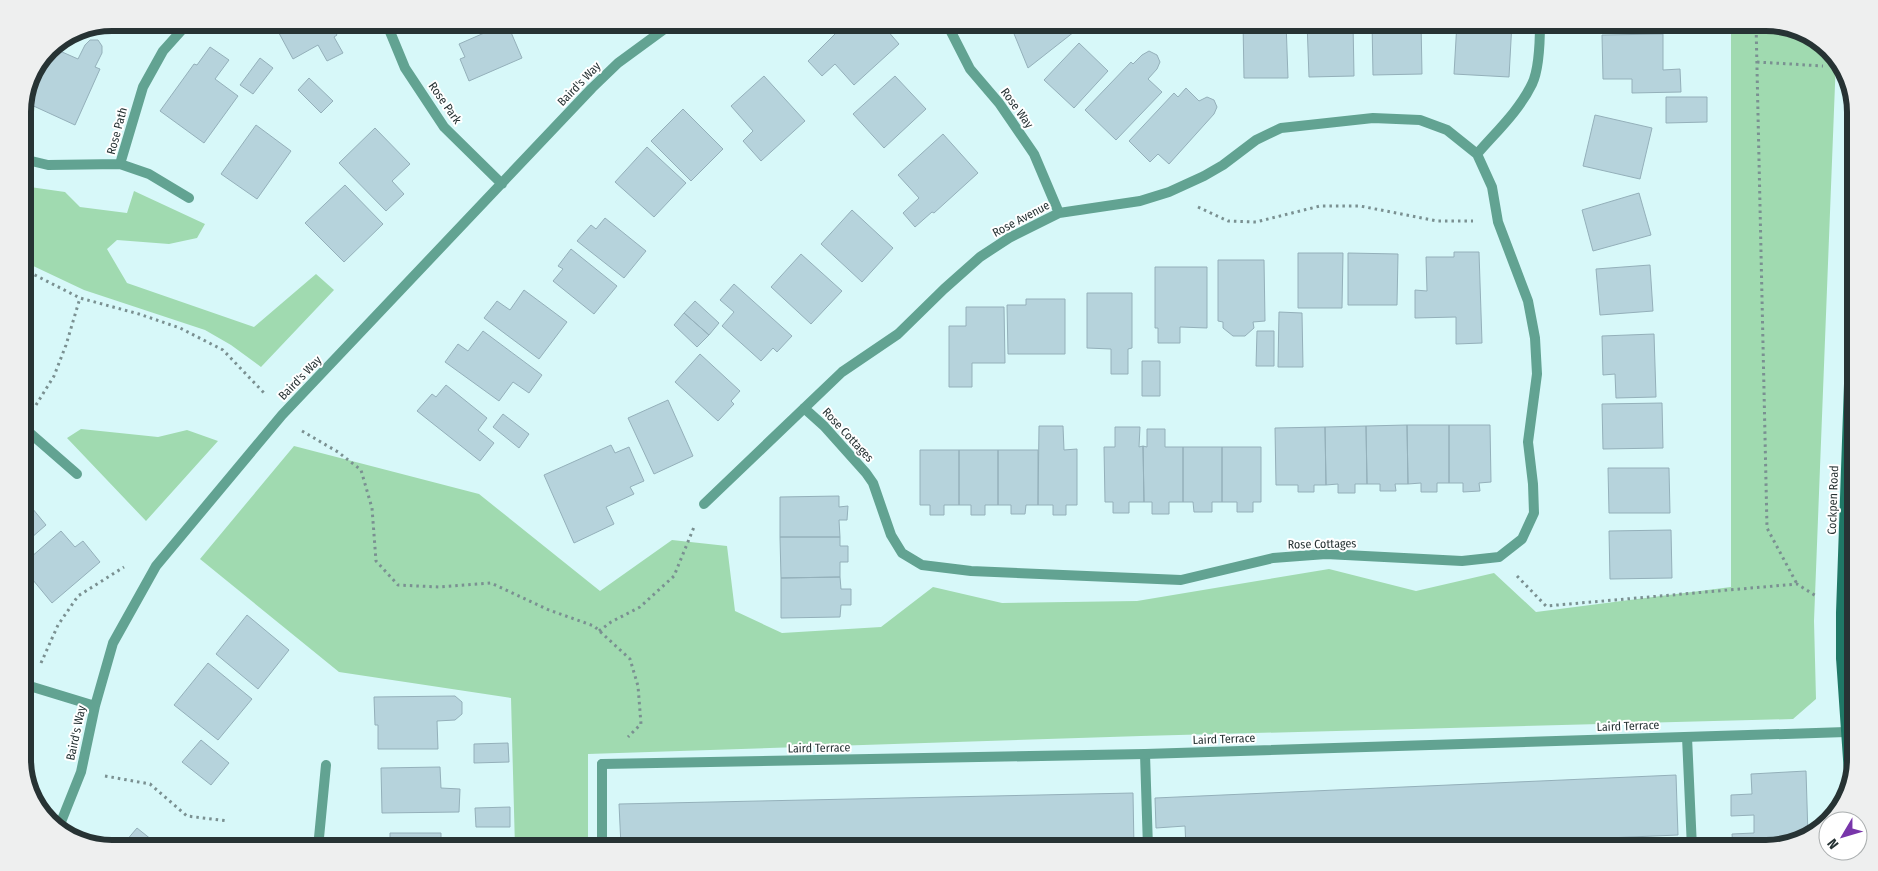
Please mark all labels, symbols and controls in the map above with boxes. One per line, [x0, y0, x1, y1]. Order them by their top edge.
street label: Baird's Way [555, 59, 604, 109]
street label: Rose Park [426, 79, 465, 127]
street label: Rose Way [998, 85, 1037, 131]
street label: Rose Path [104, 106, 130, 156]
street label: Rose Avenue [990, 198, 1052, 240]
street label: Baird's Way [276, 353, 325, 403]
street label: Rose Cottages [819, 405, 877, 465]
street label: Cockpen Road [1825, 465, 1841, 535]
street label: Rose Cottages [1288, 536, 1356, 552]
street label: Baird's Way [63, 704, 89, 762]
street label: Laird Terrace [1596, 718, 1660, 734]
street label: Laird Terrace [1192, 731, 1256, 747]
street label: Laird Terrace [787, 740, 851, 756]
north arrow [1818, 811, 1868, 861]
text: N [1824, 835, 1842, 852]

